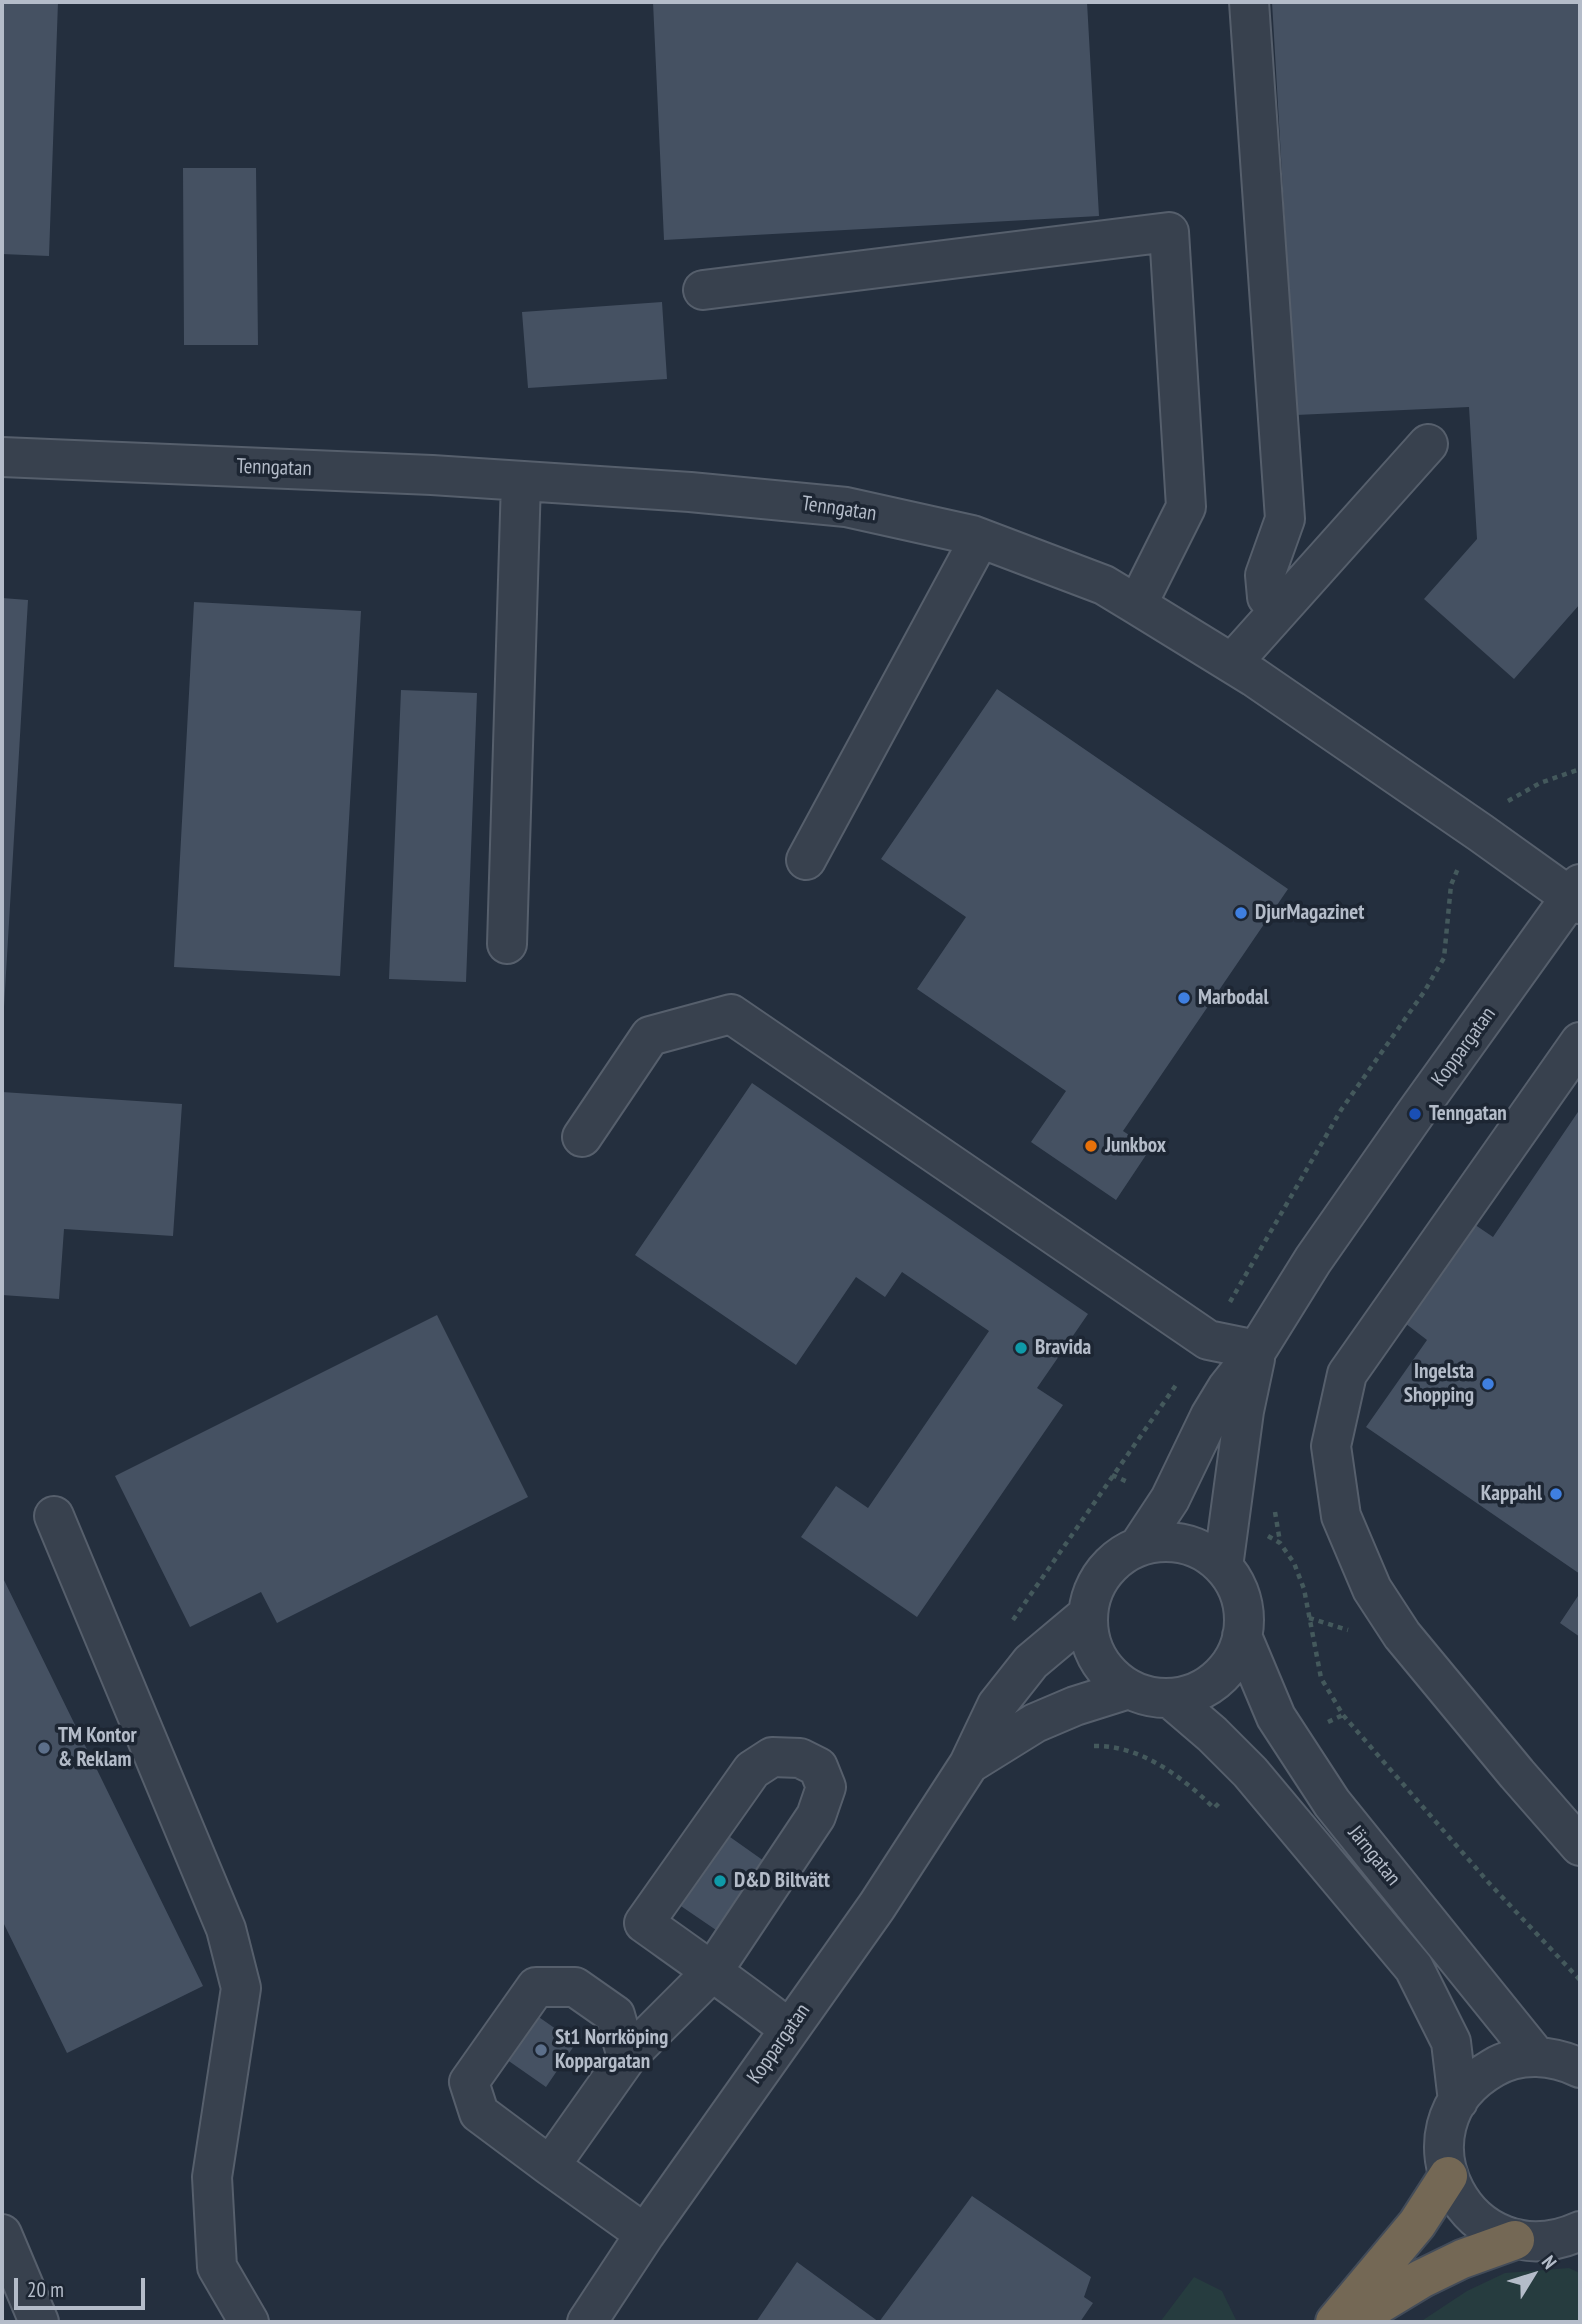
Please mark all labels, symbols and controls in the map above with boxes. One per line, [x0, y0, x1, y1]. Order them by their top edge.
street label: Tenngatan [236, 454, 312, 482]
street label: Tenngatan [800, 491, 878, 527]
place label: DjurMagazinet [1255, 900, 1364, 926]
marker: DjurMagazinet [1233, 905, 1249, 921]
place label: Marbodal [1198, 985, 1269, 1011]
marker: Marbodal [1176, 990, 1192, 1006]
street label: Koppargatan [1427, 1002, 1501, 1092]
place label: Tenngatan [1429, 1101, 1507, 1127]
marker: Tenngatan [1407, 1106, 1423, 1122]
place label: Junkbox [1105, 1133, 1166, 1159]
marker: Junkbox [1083, 1138, 1099, 1154]
place label: Bravida [1035, 1335, 1091, 1361]
marker: Bravida [1013, 1340, 1029, 1356]
place label: Ingelsta Shopping [1404, 1359, 1474, 1409]
marker: Ingelsta Shopping [1480, 1376, 1496, 1392]
place label: Kappahl [1481, 1481, 1542, 1507]
marker: Kappahl [1548, 1486, 1564, 1502]
place label: TM Kontor & Reklam [58, 1723, 137, 1773]
marker: TM Kontor & Reklam [36, 1740, 52, 1756]
street label: Järngatan [1342, 1821, 1406, 1891]
place label: D&D Biltvätt [734, 1868, 830, 1894]
marker: D&D Biltvätt [712, 1873, 728, 1889]
street label: Koppargatan [742, 1999, 816, 2089]
place label: St1 Norrköping Koppargatan [555, 2025, 668, 2075]
marker: St1 Norrköping Koppargatan [533, 2042, 549, 2058]
north arrow [1498, 2240, 1568, 2310]
text: N [1537, 2251, 1562, 2273]
scale bar [18, 2264, 149, 2308]
text: 20 m [27, 2276, 64, 2303]

